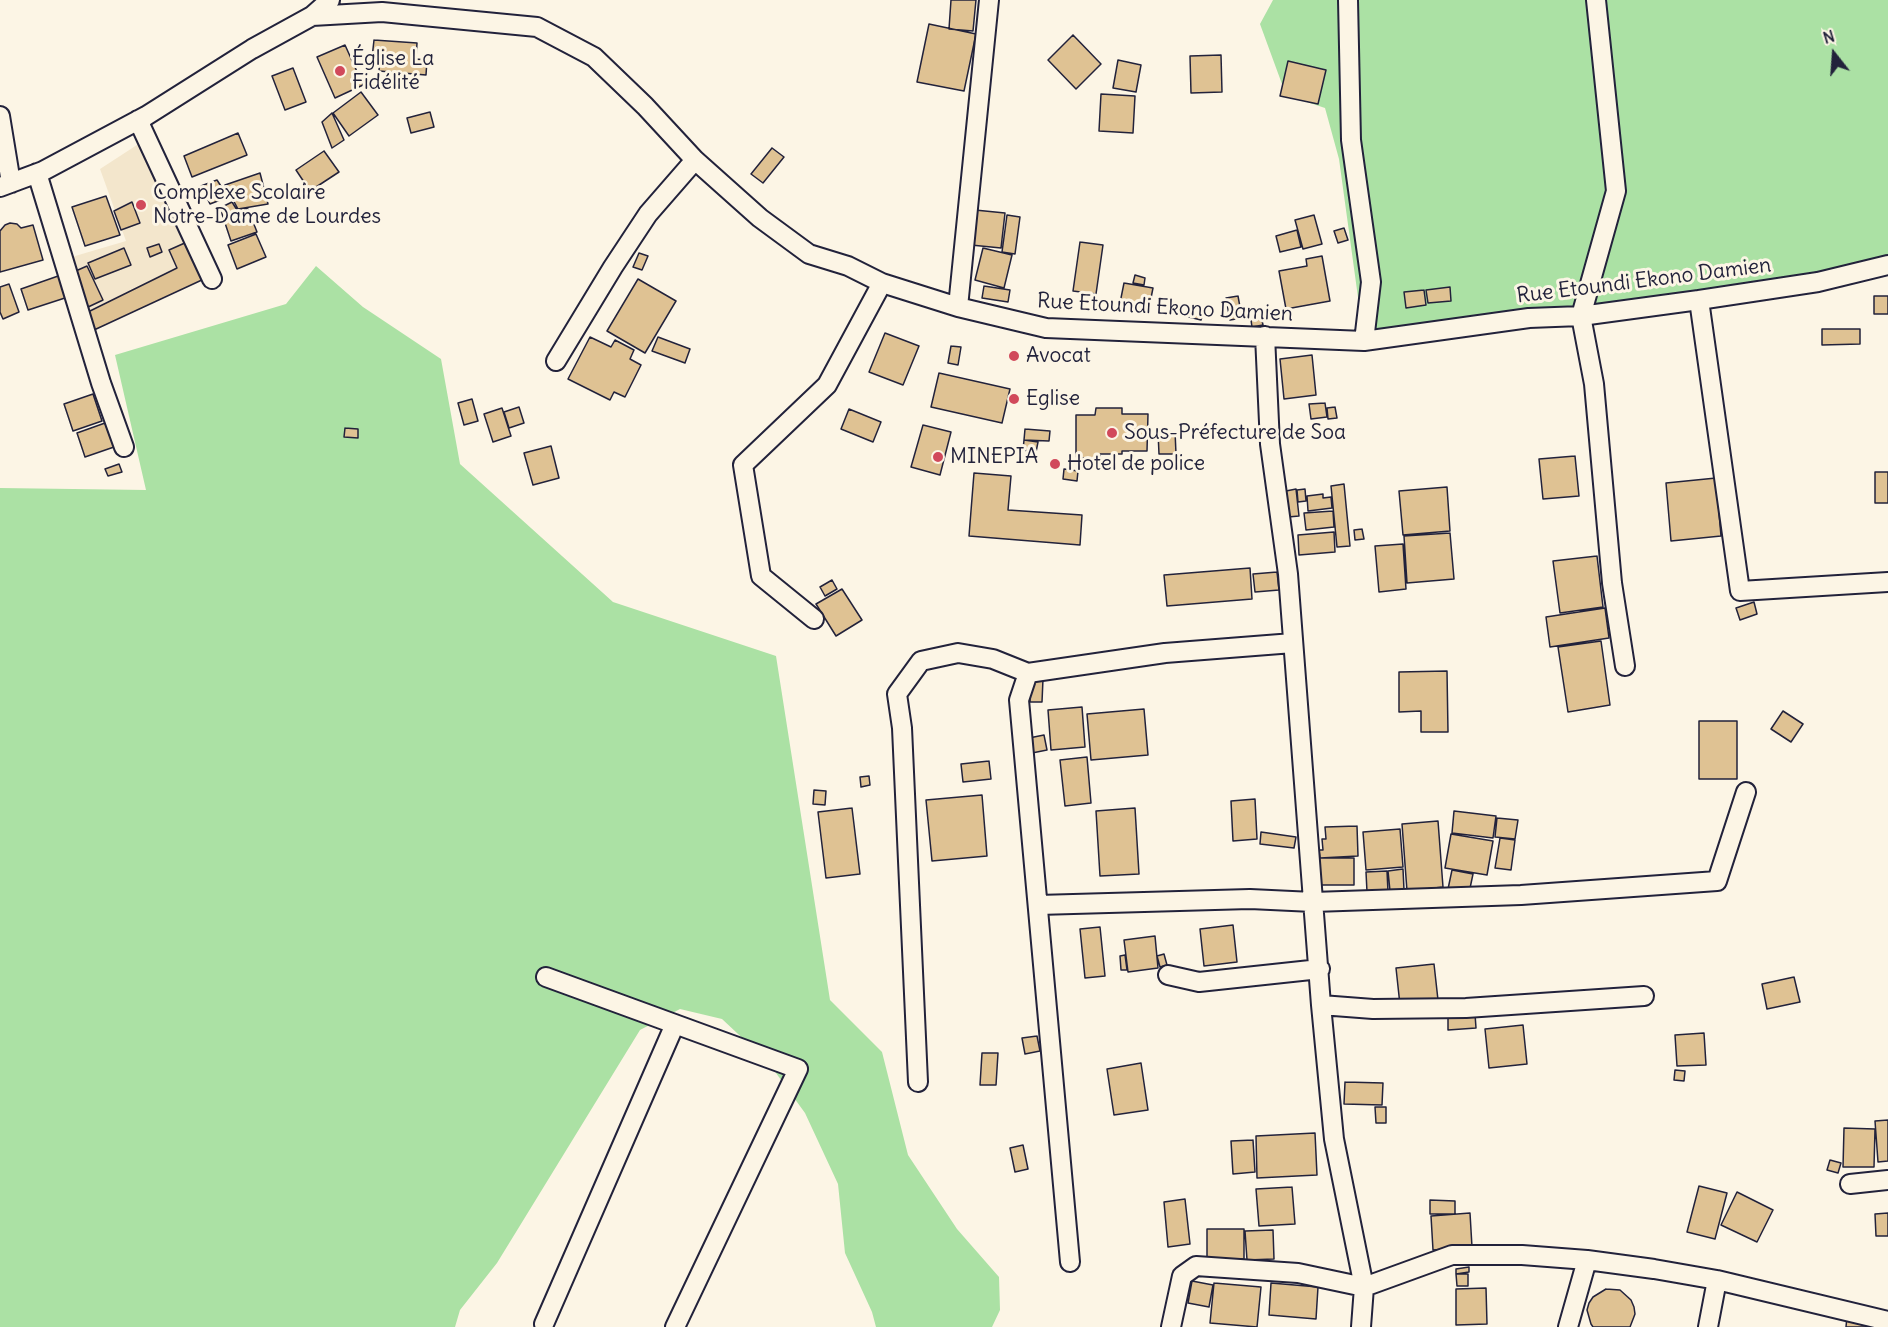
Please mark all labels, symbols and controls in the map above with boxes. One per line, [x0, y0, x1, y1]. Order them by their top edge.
north arrow [1804, 24, 1864, 84]
text: N [1821, 26, 1837, 48]
place label: Église La Fidélité [352, 46, 434, 96]
marker: Église La Fidélité [333, 64, 347, 78]
place label: Complexe Scolaire Notre-Dame de Lourdes [153, 180, 381, 230]
marker: Complexe Scolaire Notre-Dame de Lourdes [134, 198, 148, 212]
street label: Rue Etoundi Ekono Damien [1515, 253, 1773, 309]
street label: Rue Etoundi Ekono Damien [1036, 289, 1294, 327]
place label: Avocat [1026, 343, 1091, 369]
marker: Avocat [1007, 349, 1021, 363]
place label: Eglise [1026, 386, 1080, 412]
marker: Eglise [1007, 392, 1021, 406]
place label: Sous-Préfecture de Soa [1124, 420, 1346, 446]
marker: Sous-Préfecture de Soa [1105, 426, 1119, 440]
place label: MINEPIA [950, 444, 1038, 470]
marker: MINEPIA [931, 450, 945, 464]
place label: Hotel de police [1067, 451, 1205, 477]
marker: Hotel de police [1048, 457, 1062, 471]

